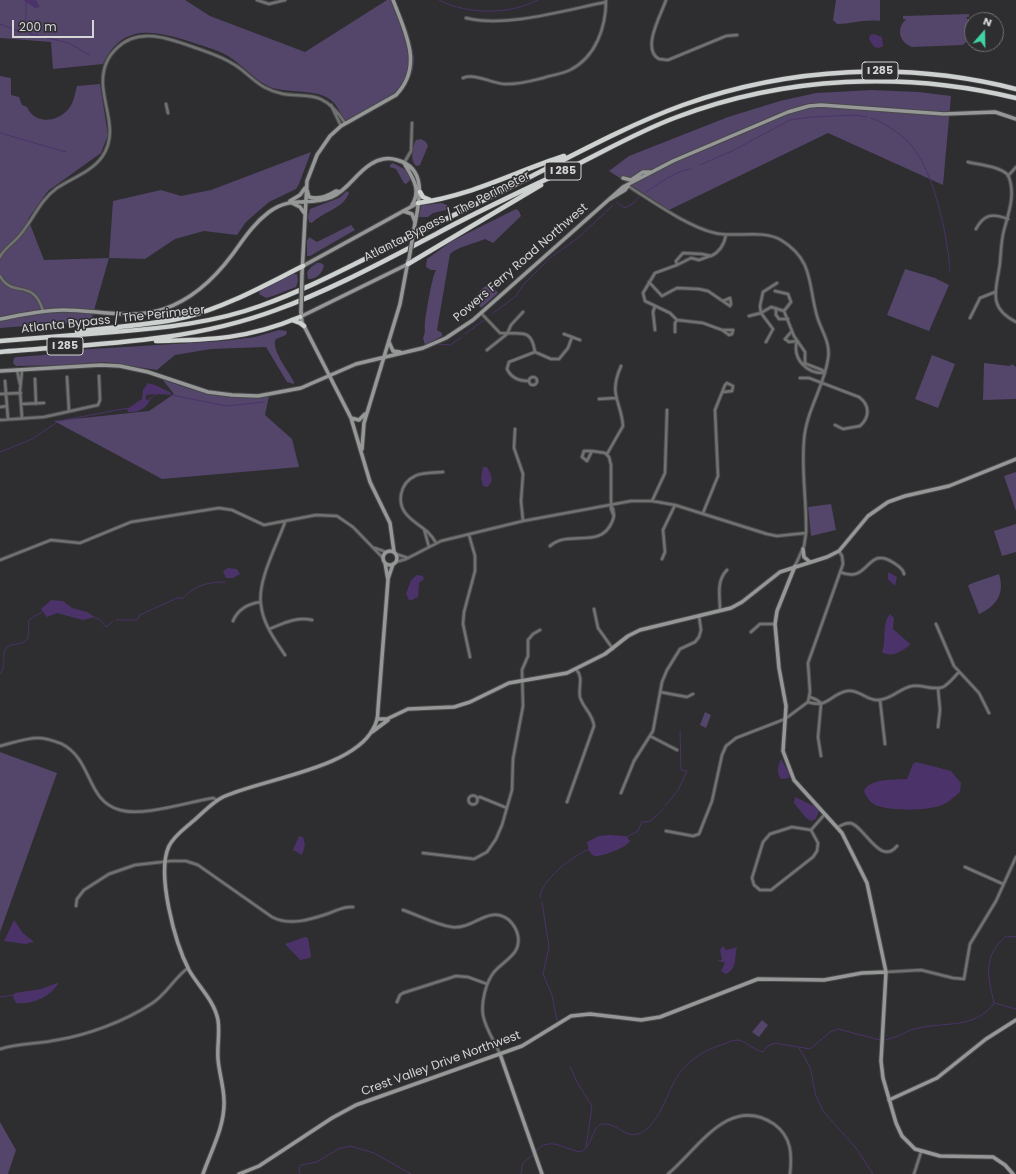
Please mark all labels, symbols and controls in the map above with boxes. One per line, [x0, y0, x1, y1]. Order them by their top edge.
scale bar [14, 12, 96, 38]
north arrow [964, 12, 1004, 52]
text: N [981, 13, 994, 31]
text: 200 m [19, 18, 57, 35]
road number: I 285 [862, 62, 898, 80]
road number: I 285 [545, 162, 581, 180]
street label: Atlanta Bypass / The Perimeter [361, 169, 533, 265]
street label: Powers Ferry Road Northwest [451, 201, 591, 325]
street label: Atlanta Bypass / The Perimeter [20, 303, 206, 337]
road number: I 285 [47, 337, 83, 355]
street label: Crest Valley Drive Northwest [359, 1028, 523, 1100]

